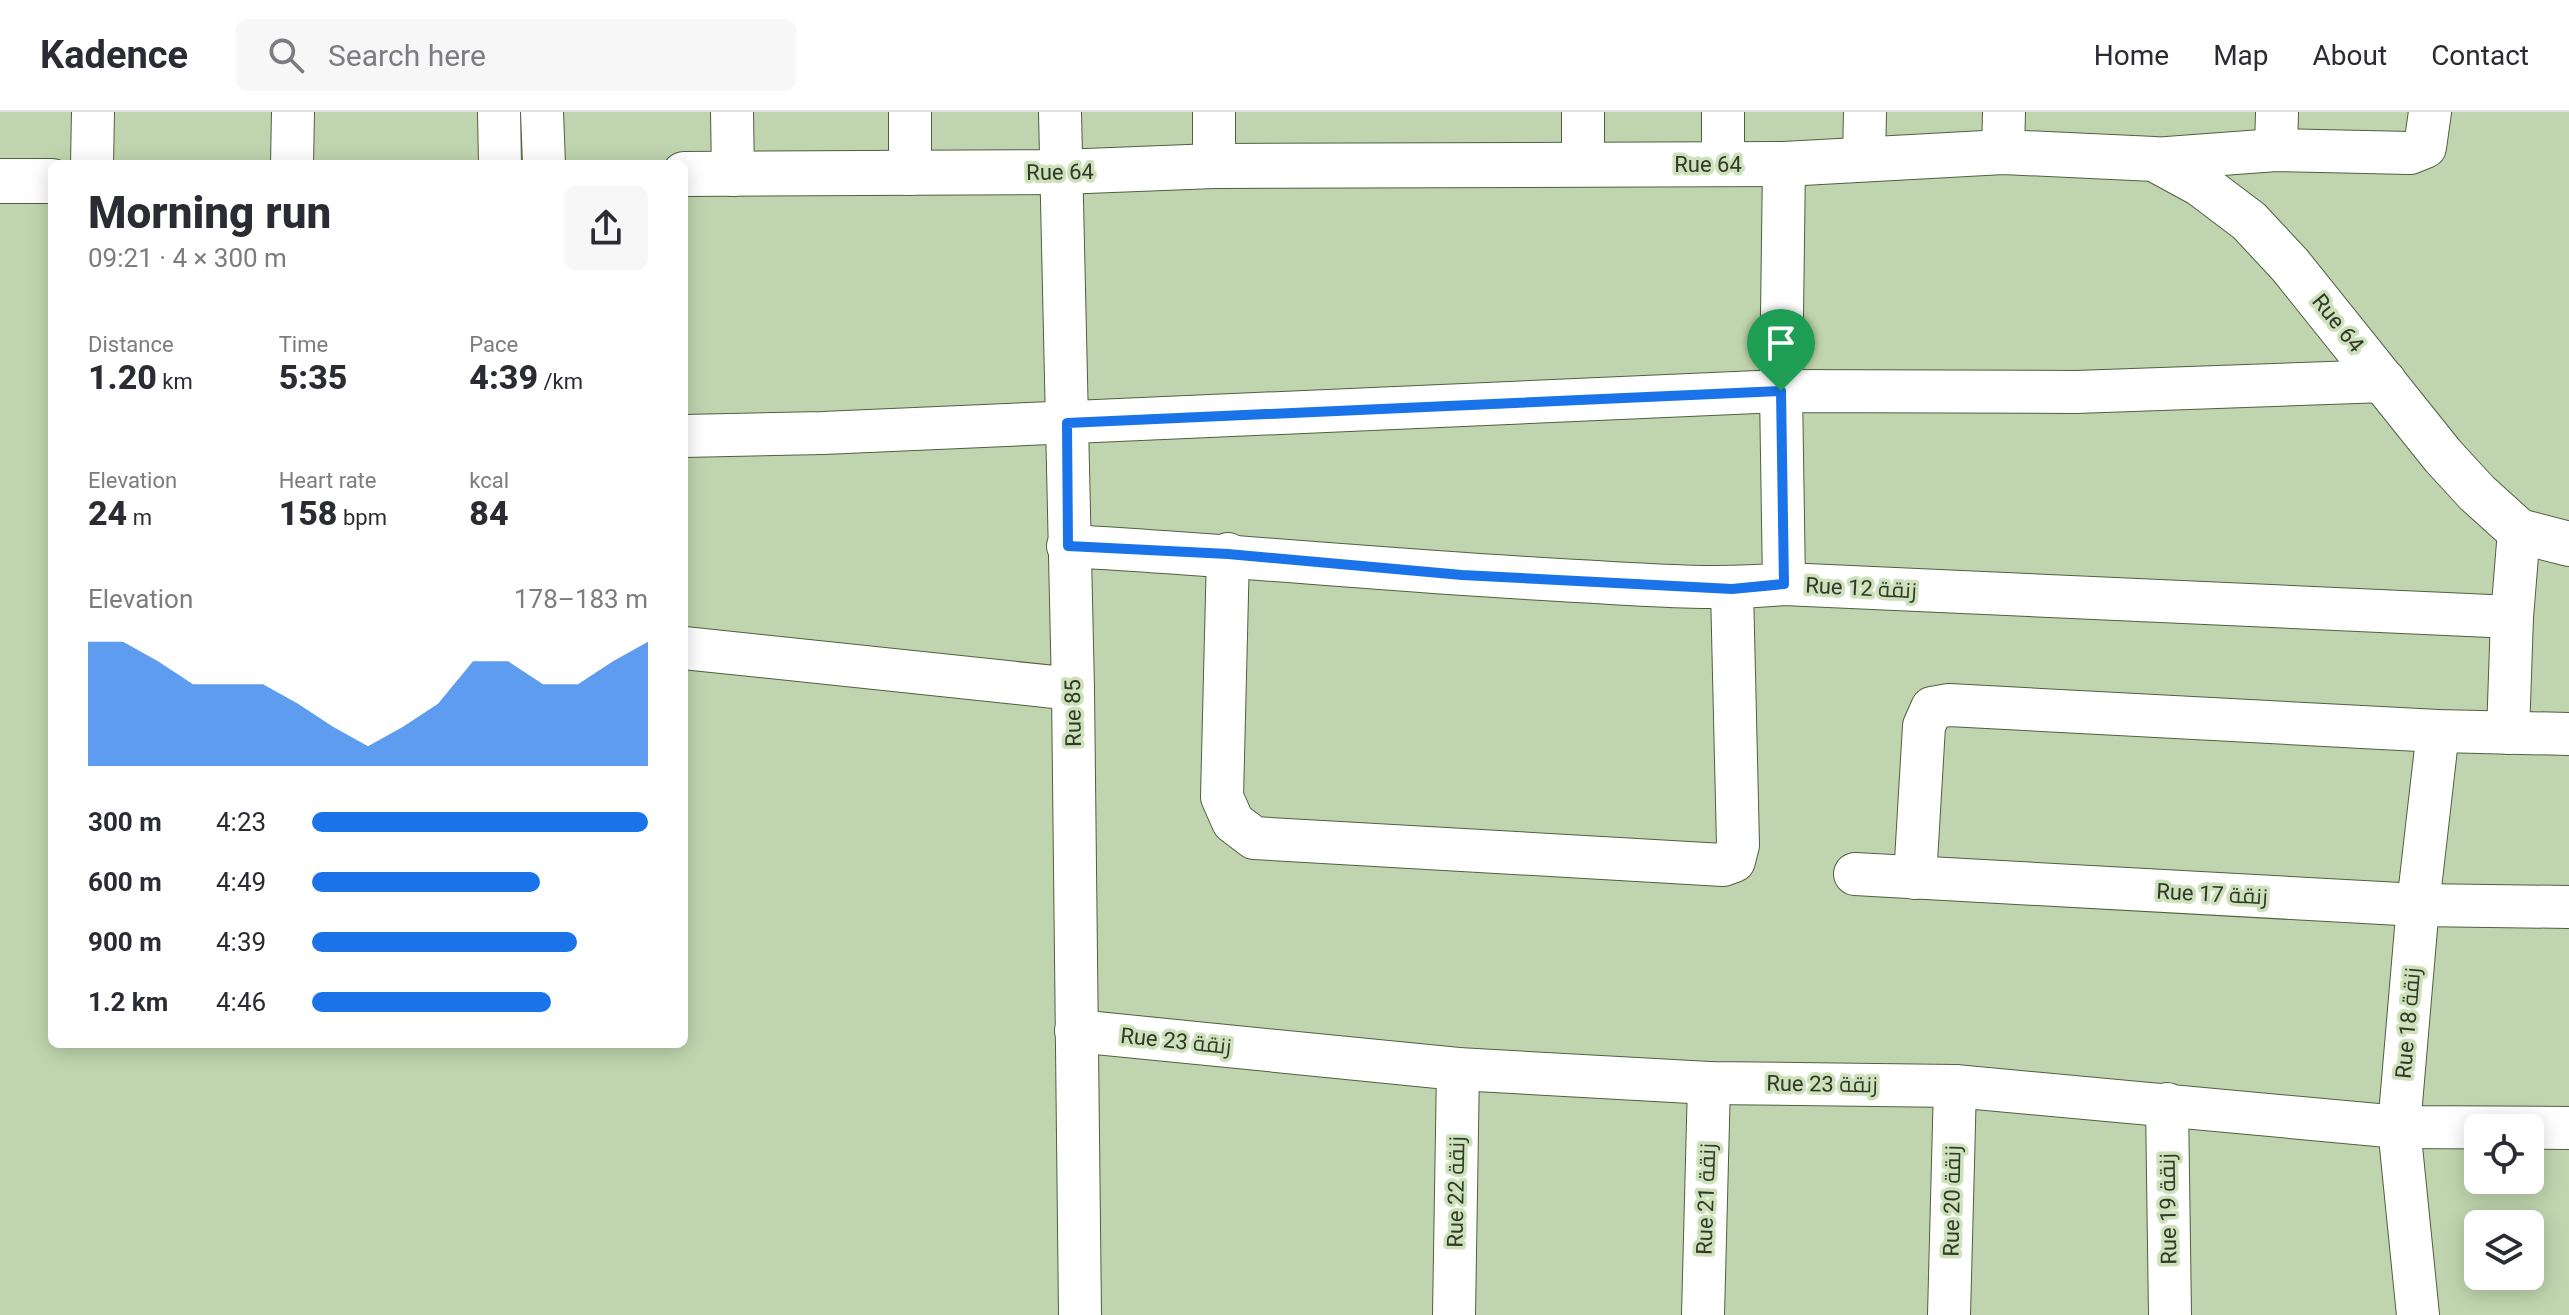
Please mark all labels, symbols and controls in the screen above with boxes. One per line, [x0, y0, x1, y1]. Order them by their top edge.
search box [236, 19, 796, 91]
text: Kadence [40, 33, 188, 77]
icon: search [264, 33, 308, 77]
text: Search here [328, 38, 486, 73]
text: Home [2094, 39, 2169, 72]
text: Map [2213, 39, 2269, 72]
text: About [2313, 39, 2387, 72]
text: Contact [2431, 39, 2529, 72]
street label: Rue 64 [1674, 152, 1742, 177]
street label: Rue 64 [1026, 159, 1094, 185]
button: share [564, 186, 648, 270]
text: Morning run [88, 187, 331, 239]
text: 09:21 · 4 × 300 m [88, 243, 287, 273]
street label: Rue 64 [2307, 289, 2369, 357]
pin [1747, 309, 1815, 391]
icon: arrive [1759, 321, 1803, 365]
text: Distance [88, 332, 174, 357]
text: Time [279, 332, 328, 357]
text: Pace [469, 332, 518, 357]
text: 1.20 [88, 357, 157, 397]
text: 5:35 [279, 357, 347, 397]
text: 4:39 [469, 357, 538, 397]
text: km [157, 369, 193, 394]
text: /km [538, 369, 583, 394]
text: Elevation [88, 468, 177, 493]
text: Heart rate [279, 468, 377, 493]
text: kcal [469, 468, 509, 493]
text: 24 [88, 493, 127, 533]
text: 158 [279, 493, 337, 533]
text: 84 [469, 493, 509, 533]
text: m [127, 505, 152, 530]
text: bpm [337, 505, 387, 530]
street label: Rue 12 زنقة [1805, 573, 1917, 603]
text: Elevation [88, 584, 193, 614]
text: 178–183 m [514, 584, 648, 614]
street label: Rue 85 [1060, 679, 1086, 747]
text: 300 m [88, 807, 162, 837]
text: 4:23 [216, 807, 266, 837]
text: 600 m [88, 867, 162, 897]
text: 4:49 [216, 867, 266, 897]
street label: Rue 17 زنقة [2156, 879, 2268, 909]
text: 900 m [88, 927, 162, 957]
text: 4:39 [216, 927, 266, 957]
street label: Rue 18 زنقة [2391, 966, 2425, 1080]
text: 1.2 km [88, 987, 168, 1017]
text: 4:46 [216, 987, 266, 1017]
street label: Rue 23 زنقة [1119, 1023, 1233, 1059]
street label: Rue 23 زنقة [1766, 1071, 1878, 1097]
map controls [2464, 1114, 2544, 1290]
button: locate [2464, 1114, 2544, 1194]
street label: Rue 22 زنقة [1443, 1136, 1469, 1248]
street label: Rue 21 زنقة [1692, 1143, 1720, 1255]
street label: Rue 20 زنقة [1939, 1145, 1965, 1257]
street label: Rue 19 زنقة [2155, 1153, 2181, 1265]
button: layers [2464, 1210, 2544, 1290]

